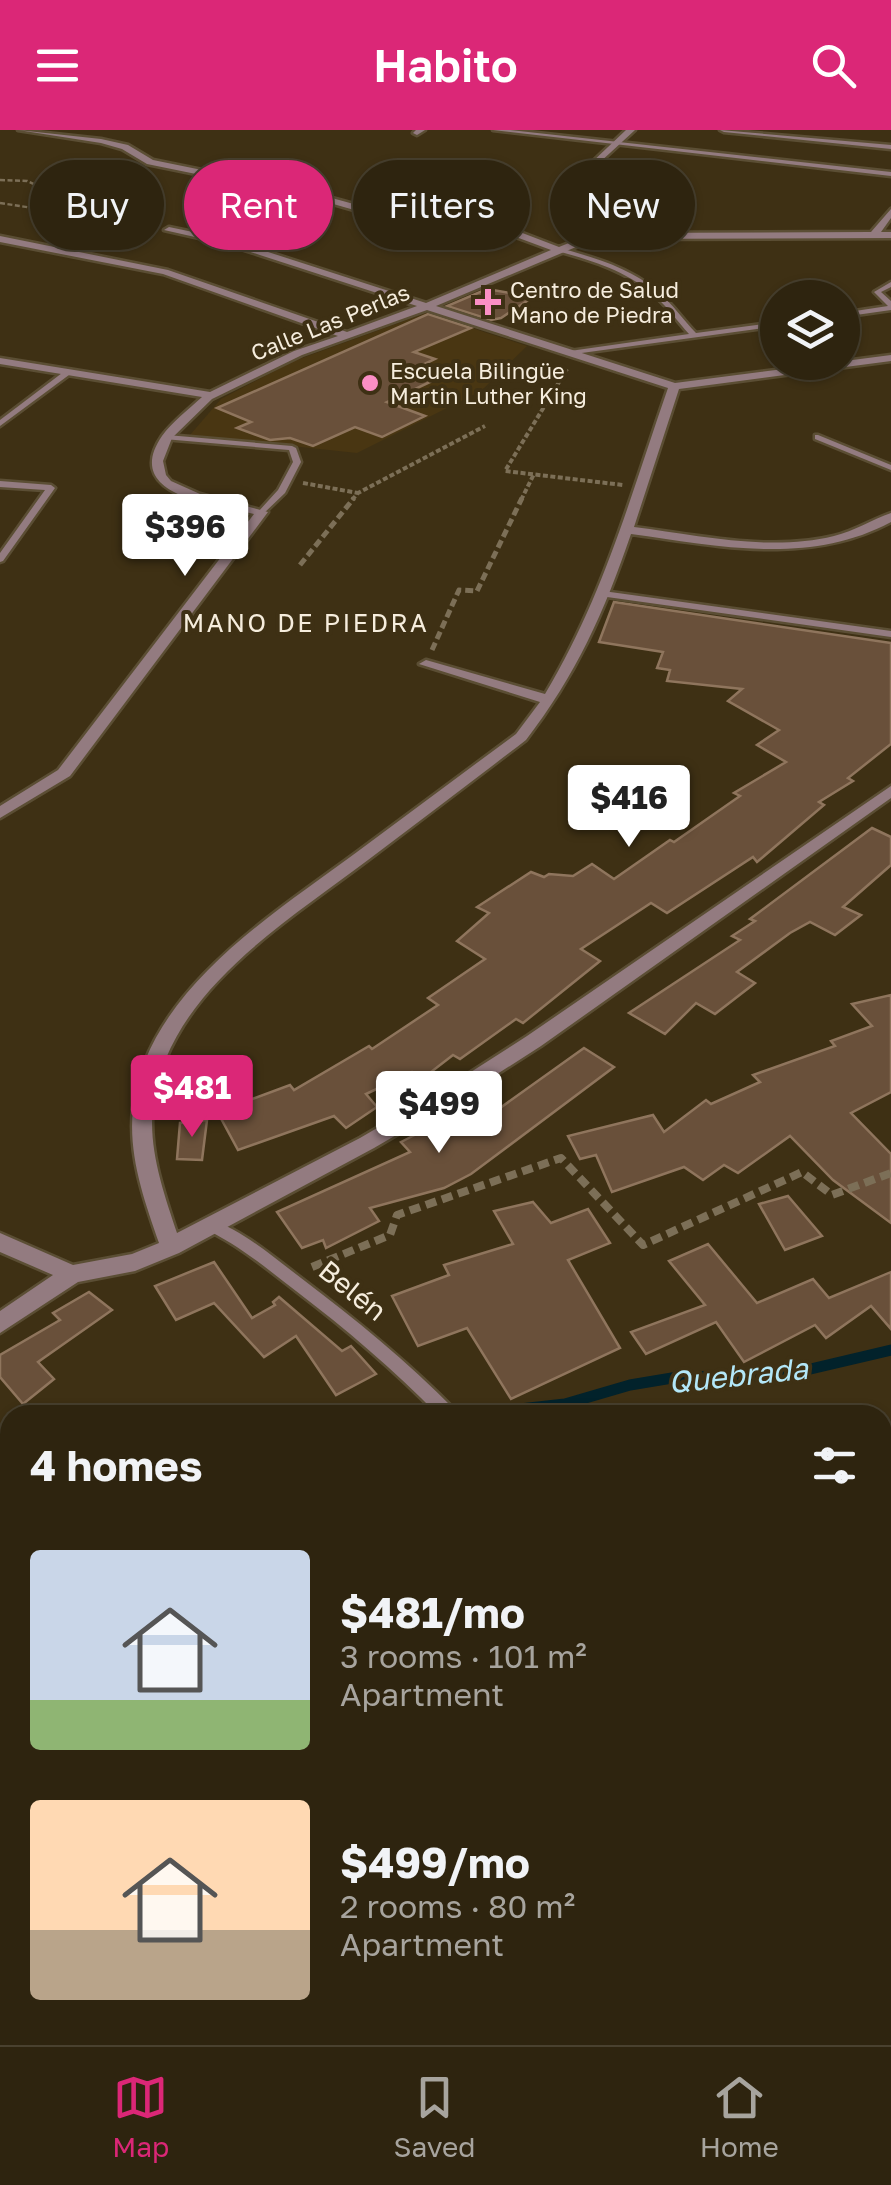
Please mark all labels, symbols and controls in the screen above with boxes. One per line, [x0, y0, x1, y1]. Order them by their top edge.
icon: menu [30, 38, 85, 93]
text: Habito [373, 38, 518, 92]
icon: search [806, 38, 861, 93]
chip: Buy [30, 160, 164, 250]
chip: Rent [184, 160, 333, 250]
chip: Filters [353, 160, 530, 250]
chip: New [550, 160, 695, 250]
place label: Centro de Salud Mano de Piedra [510, 276, 679, 328]
street label: Calle Las Perlas [247, 278, 413, 366]
map controls [760, 280, 860, 380]
button: layers [760, 280, 860, 380]
marker: Centro de Salud Mano de Piedra [475, 289, 501, 315]
place label: Escuela Bilingüe Martin Luther King [390, 357, 587, 409]
marker: Escuela Bilingüe Martin Luther King [359, 372, 381, 394]
pin: $396 [126, 494, 244, 579]
text: $396 [144, 507, 226, 545]
district label: MANO DE PIEDRA [183, 607, 429, 638]
pin: $416 [570, 765, 688, 850]
text: $416 [590, 778, 668, 816]
pin: $481 [133, 1055, 251, 1140]
text: $481 [153, 1068, 231, 1106]
pin: $499 [380, 1071, 498, 1156]
text: $499 [398, 1084, 480, 1122]
street label: Belén [313, 1253, 393, 1327]
water label: Quebrada [667, 1350, 811, 1400]
icon: filters [807, 1438, 862, 1493]
text: 4 homes [30, 1440, 202, 1490]
text: $481/mo [340, 1587, 525, 1637]
icon: home [110, 1590, 230, 1710]
text: 3 rooms · 101 m² [340, 1637, 587, 1675]
text: Apartment [340, 1675, 504, 1713]
text: $499/mo [340, 1837, 530, 1887]
icon: home [110, 1840, 230, 1960]
text: 2 rooms · 80 m² [340, 1887, 575, 1925]
text: Apartment [340, 1925, 504, 1963]
tab: Map [112, 2070, 169, 2163]
tab: Saved [394, 2070, 475, 2163]
tab: Home [700, 2070, 779, 2163]

